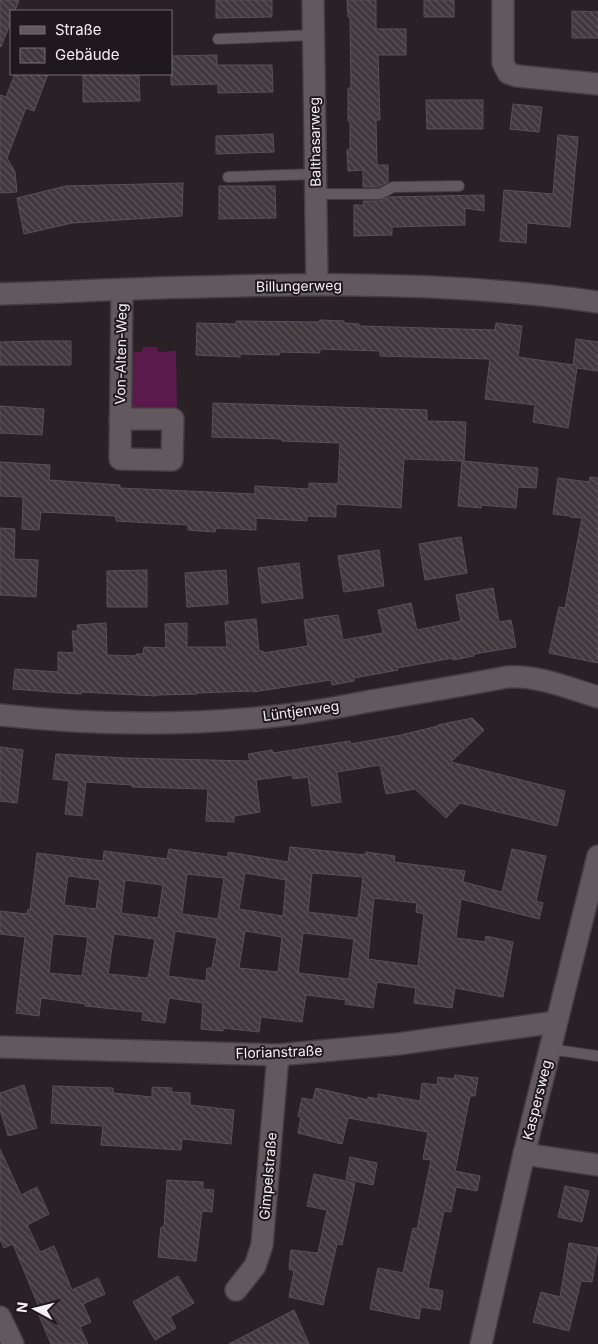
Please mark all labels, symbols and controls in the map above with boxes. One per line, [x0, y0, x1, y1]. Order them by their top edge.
legend [10, 10, 172, 75]
text: Straße [55, 20, 102, 39]
text: Gebäude [55, 45, 120, 64]
street label: Balthasarweg [305, 97, 324, 187]
street label: Billungerweg [256, 276, 342, 295]
street label: Von-Alten-Weg [111, 303, 130, 405]
street label: Lüntjenweg [262, 697, 340, 724]
street label: Florianstraße [235, 1041, 323, 1062]
street label: Kaspersweg [518, 1058, 555, 1142]
street label: Gimpelstraße [255, 1131, 280, 1221]
north arrow [10, 1284, 60, 1334]
text: N [13, 1301, 31, 1314]

